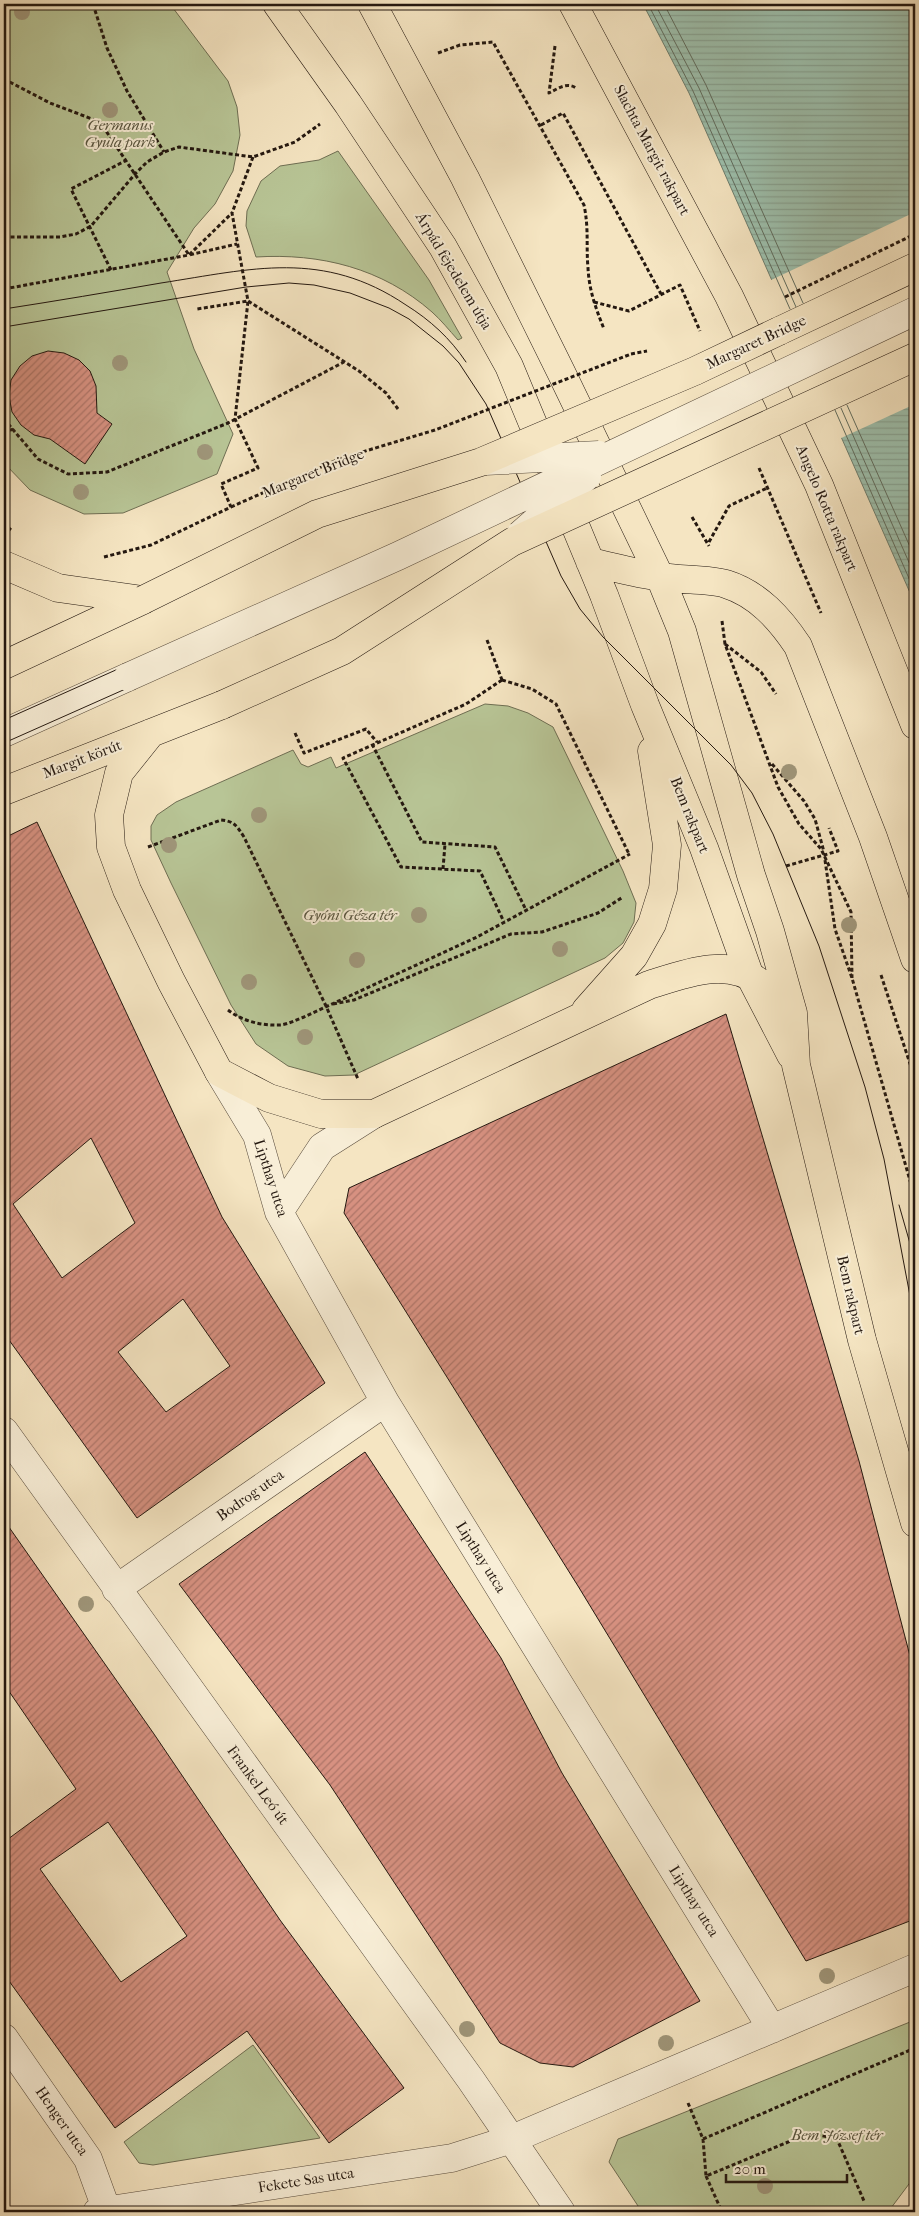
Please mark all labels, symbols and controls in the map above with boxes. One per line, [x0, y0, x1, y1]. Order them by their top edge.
street label: Slachta Margit rakpart [610, 82, 694, 219]
park label: Germanus Gyula park [85, 116, 155, 151]
street label: Árpád fejedelem útja [411, 208, 497, 334]
street label: Margaret Bridge [703, 311, 809, 373]
street label: Angelo Rotta rakpart [792, 441, 862, 575]
street label: Margaret Bridge [259, 444, 367, 502]
street label: Margit körút [40, 735, 125, 782]
street label: Bem rakpart [667, 774, 714, 856]
park label: Gyóni Géza tér [303, 906, 398, 924]
street label: Lipthay utca [250, 1137, 292, 1220]
street label: Bem rakpart [833, 1254, 869, 1337]
street label: Bodrog utca [213, 1465, 288, 1525]
street label: Lipthay utca [452, 1518, 511, 1597]
street label: Frankel Leó út [223, 1742, 293, 1829]
street label: Lipthay utca [665, 1862, 724, 1941]
street label: Henger utca [32, 2083, 93, 2160]
park label: Bem József tér [790, 2126, 884, 2144]
scale bar [726, 2151, 848, 2183]
text: 20 m [734, 2160, 766, 2178]
street label: Fekete Sas utca [257, 2163, 356, 2196]

